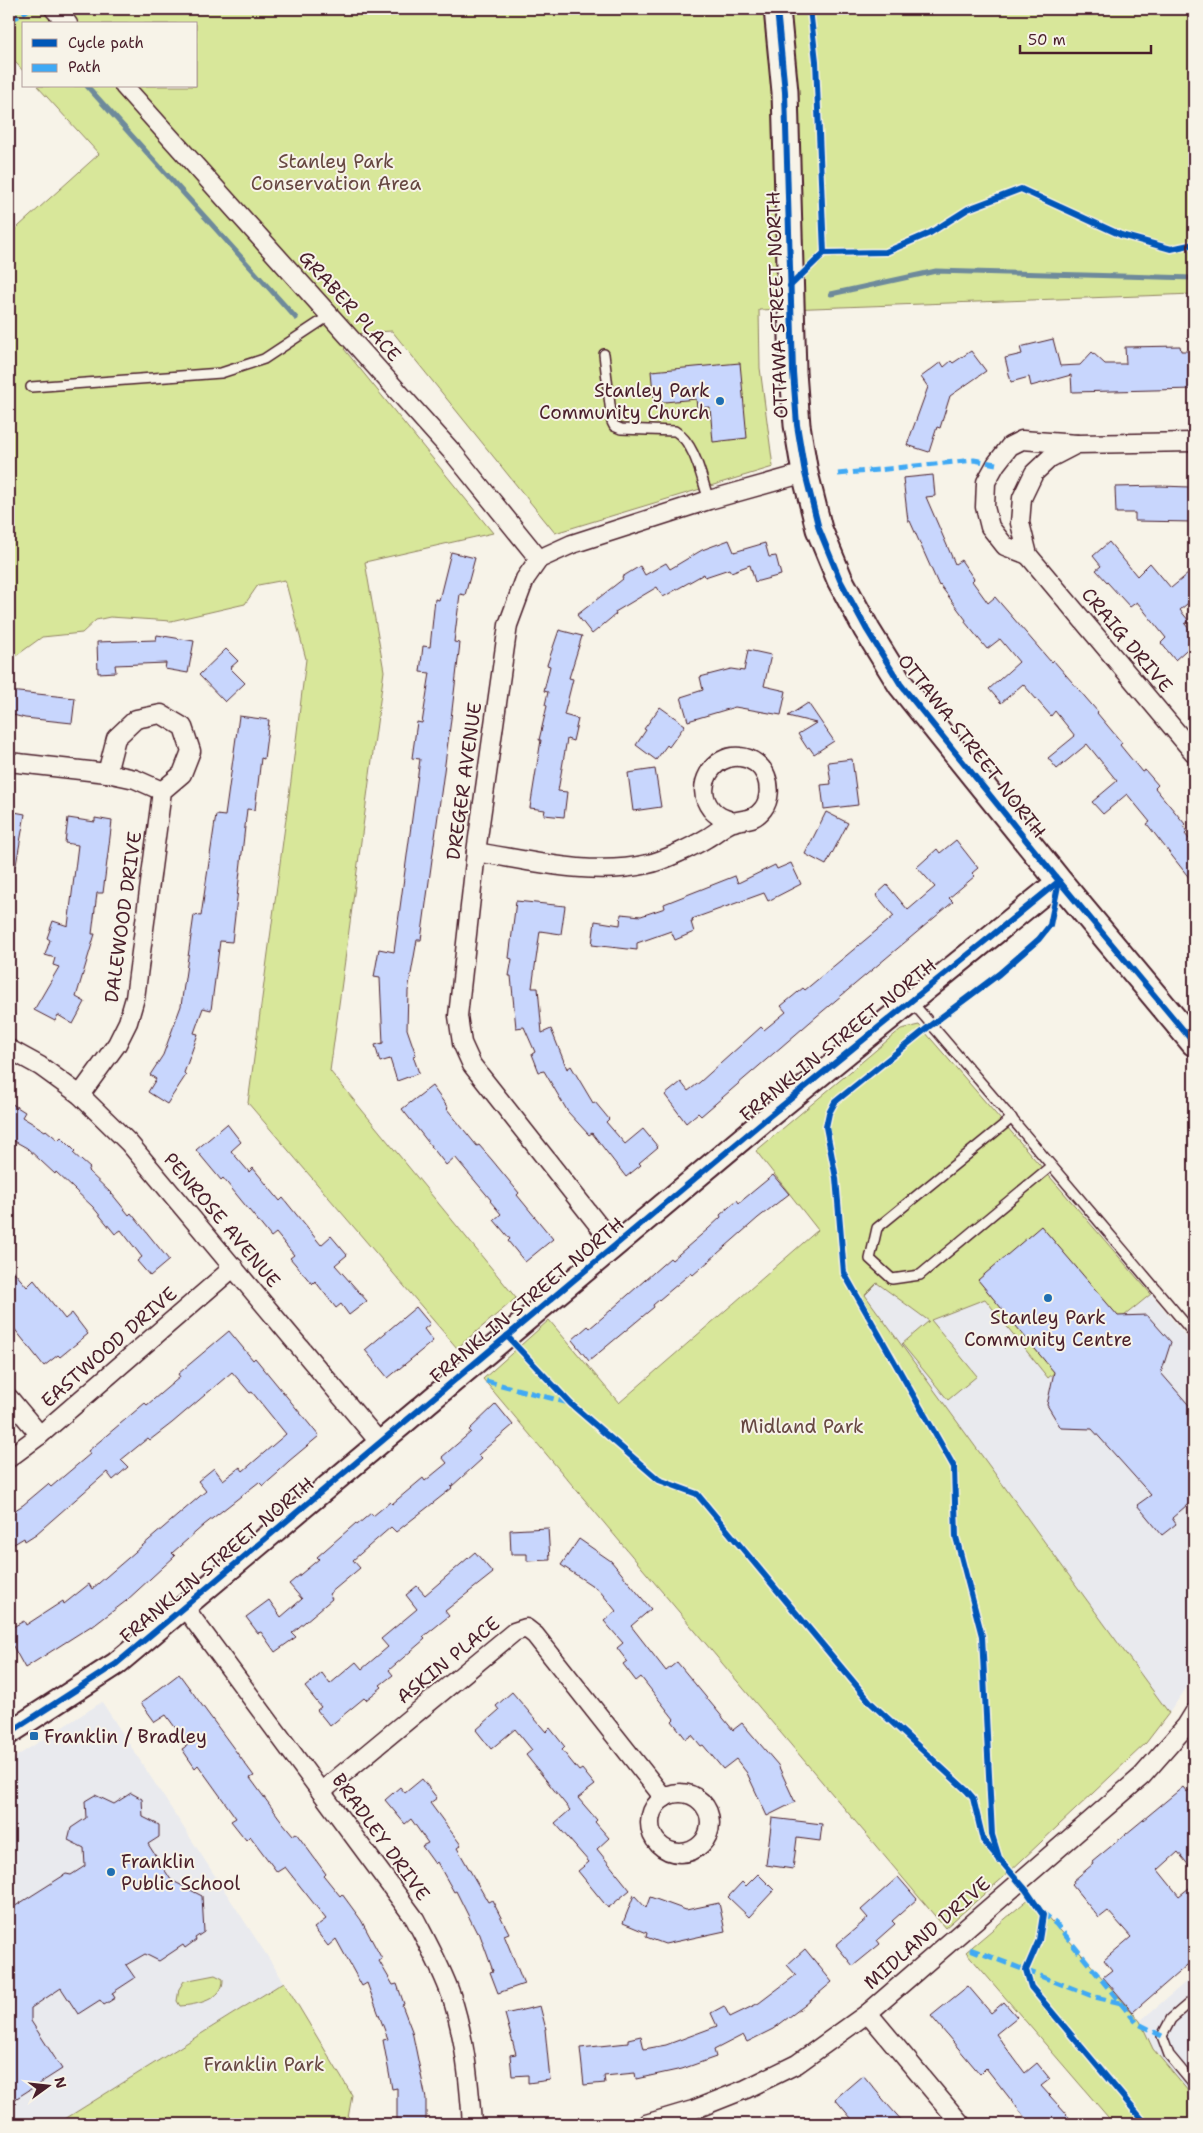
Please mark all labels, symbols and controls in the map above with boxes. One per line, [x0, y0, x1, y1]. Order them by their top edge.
legend [22, 22, 198, 88]
scale bar [1020, 22, 1152, 54]
text: 50 m [1028, 30, 1066, 50]
text: Cycle path [68, 33, 144, 53]
text: Path [68, 57, 101, 77]
park label: Stanley Park Conservation Area [251, 149, 421, 196]
street label: OTTAWA STREET NORTH [761, 191, 793, 419]
street label: GRABER PLACE [293, 245, 407, 367]
place label: Stanley Park Community Church [539, 378, 710, 425]
marker: Stanley Park Community Church [714, 395, 726, 407]
street label: CRAIG DRIVE [1076, 582, 1178, 698]
street label: OTTAWA STREET NORTH [892, 649, 1052, 843]
street label: DREGER AVENUE [441, 700, 487, 862]
street label: DALEWOOD DRIVE [99, 830, 147, 1004]
street label: FRANKLIN STREET NORTH [734, 953, 942, 1127]
street label: PENROSE AVENUE [158, 1147, 286, 1293]
street label: FRANKLIN STREET NORTH [425, 1211, 629, 1389]
street label: EASTWOOD DRIVE [36, 1281, 182, 1413]
marker: Stanley Park Community Centre [1042, 1292, 1054, 1304]
place label: Stanley Park Community Centre [964, 1305, 1132, 1352]
park label: Midland Park [740, 1414, 864, 1439]
street label: FRANKLIN STREET NORTH [115, 1471, 319, 1649]
street label: ASKIN PLACE [391, 1611, 505, 1709]
place label: Franklin / Bradley [44, 1724, 207, 1749]
marker: Franklin / Bradley [28, 1730, 40, 1742]
street label: BRADLEY DRIVE [326, 1768, 436, 1906]
place label: Franklin Public School [121, 1849, 241, 1896]
marker: Franklin Public School [105, 1866, 117, 1878]
street label: MIDLAND DRIVE [858, 1871, 996, 1995]
park label: Franklin Park [203, 2052, 325, 2077]
north arrow [22, 2060, 72, 2110]
text: N [50, 2075, 71, 2090]

